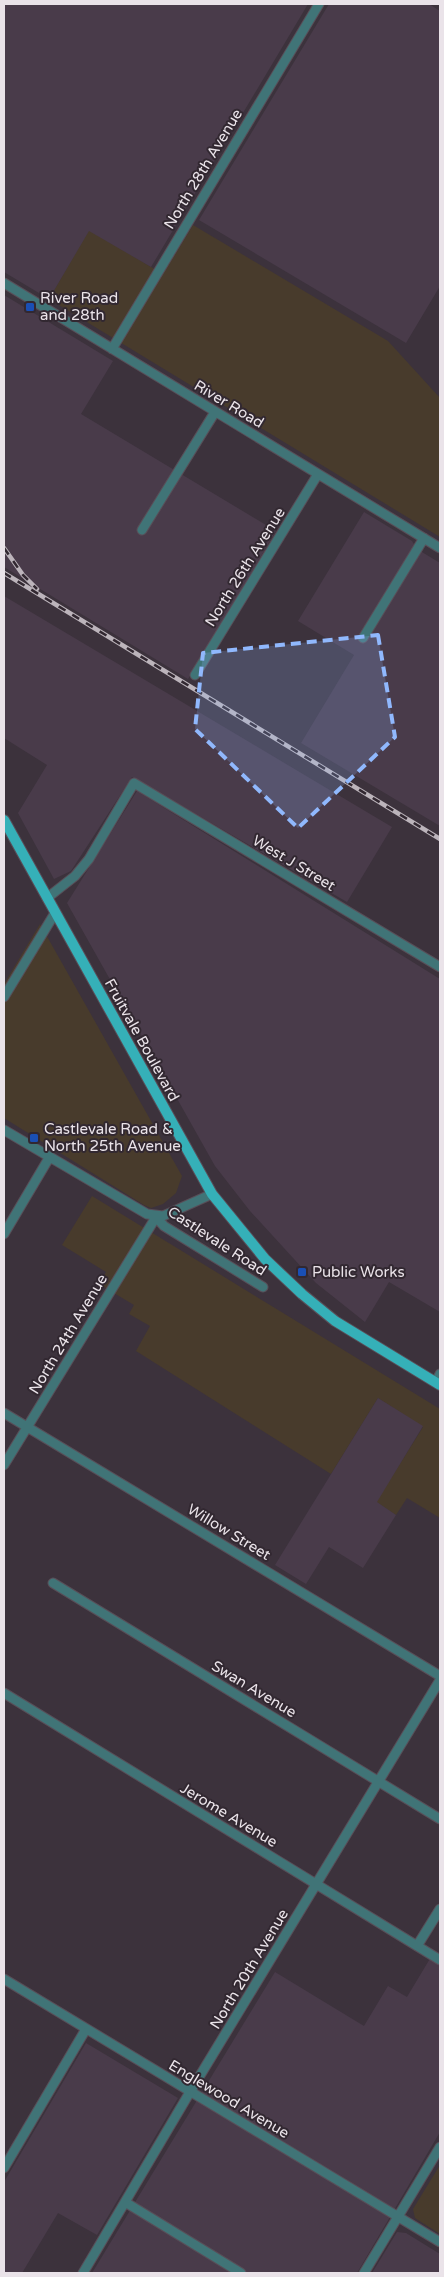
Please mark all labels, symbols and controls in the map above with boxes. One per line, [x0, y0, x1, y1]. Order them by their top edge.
street label: North 28th Avenue [160, 106, 246, 232]
place label: River Road and 28th [40, 289, 118, 324]
marker: River Road and 28th [24, 301, 36, 313]
street label: River Road [191, 376, 267, 432]
street label: North 26th Avenue [201, 504, 289, 630]
street label: West J Street [249, 831, 339, 895]
street label: Fruitvale Boulevard [101, 976, 183, 1104]
place label: Castlevale Road & North 25th Avenue [44, 1120, 181, 1155]
marker: Castlevale Road & North 25th Avenue [28, 1132, 40, 1144]
street label: Castlevale Road [164, 1202, 270, 1280]
place label: Public Works [312, 1263, 405, 1281]
marker: Public Works [296, 1266, 308, 1278]
street label: North 24th Avenue [25, 1271, 111, 1397]
street label: Willow Street [184, 1500, 274, 1564]
street label: Swan Avenue [208, 1657, 300, 1721]
street label: Jerome Avenue [177, 1779, 281, 1851]
street label: North 20th Avenue [206, 1906, 292, 2032]
street label: Englewood Avenue [166, 2056, 292, 2142]

